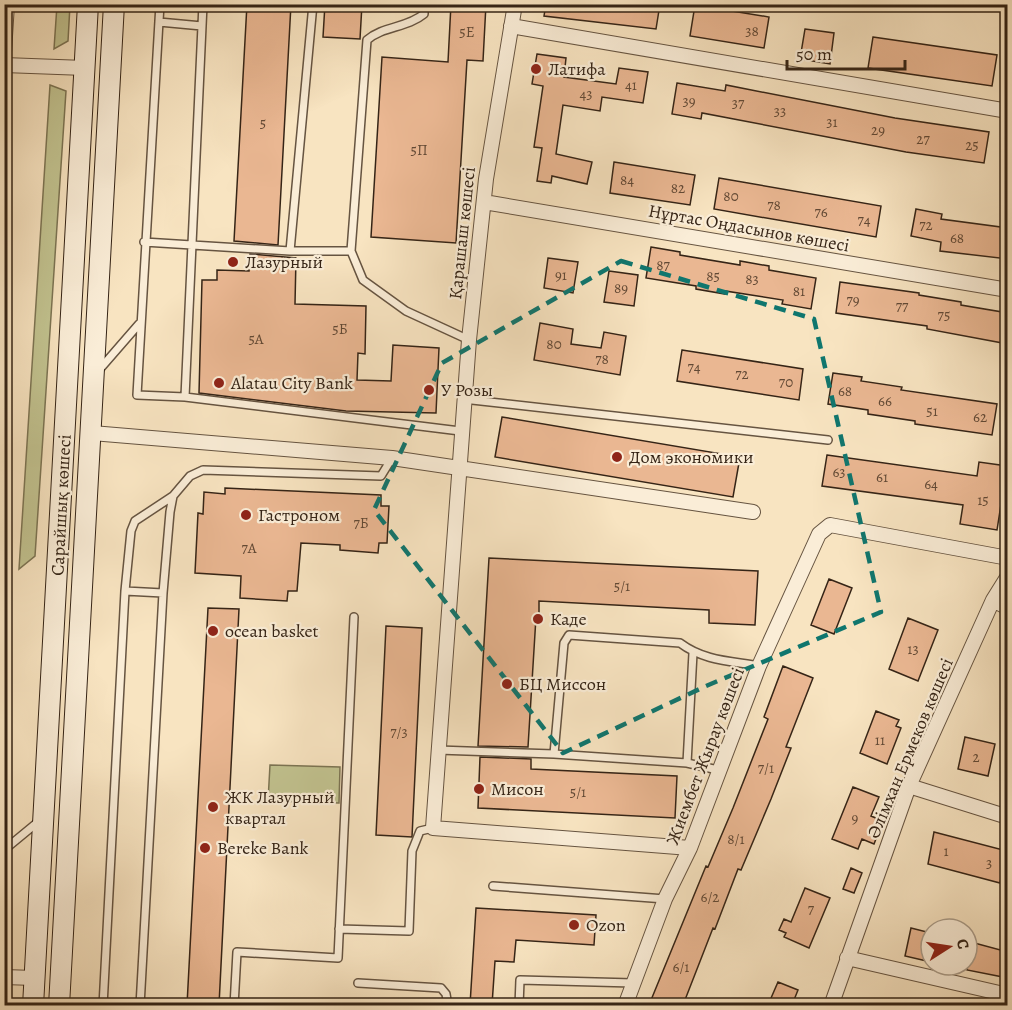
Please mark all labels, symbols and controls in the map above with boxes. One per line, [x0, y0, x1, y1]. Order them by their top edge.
house number: 38 [745, 21, 759, 41]
house number: 5Е [459, 22, 475, 42]
scale bar [787, 33, 906, 71]
text: 50 m [796, 42, 832, 66]
place label: Латифа [548, 57, 606, 81]
marker: Латифа [529, 62, 543, 76]
house number: 41 [625, 75, 637, 95]
house number: 43 [579, 84, 593, 104]
house number: 39 [682, 91, 696, 111]
house number: 37 [732, 93, 745, 113]
house number: 33 [774, 101, 786, 121]
house number: 31 [826, 112, 838, 132]
house number: 5 [260, 113, 266, 133]
house number: 29 [871, 120, 885, 140]
house number: 27 [916, 129, 930, 149]
house number: 25 [965, 135, 979, 155]
house number: 5П [410, 140, 428, 160]
street label: Қарашаш көшесі [443, 166, 481, 300]
house number: 84 [620, 170, 634, 190]
house number: 82 [671, 178, 685, 198]
house number: 80 [723, 186, 739, 206]
house number: 78 [767, 195, 781, 215]
street label: Нұртас Оңдасынов көшесі [647, 198, 851, 258]
house number: 76 [814, 202, 828, 222]
house number: 74 [857, 210, 871, 230]
house number: 72 [919, 215, 933, 235]
house number: 68 [950, 228, 964, 248]
place label: Лазурный [245, 250, 323, 274]
marker: Лазурный [226, 255, 240, 269]
house number: 87 [656, 255, 670, 275]
house number: 91 [555, 265, 567, 285]
house number: 85 [706, 266, 720, 286]
house number: 83 [745, 269, 759, 289]
house number: 89 [614, 278, 628, 298]
house number: 81 [793, 281, 805, 301]
house number: 79 [846, 290, 860, 310]
house number: 77 [896, 296, 909, 316]
house number: 75 [938, 305, 950, 325]
house number: 5Б [332, 319, 348, 339]
house number: 5А [248, 329, 264, 349]
house number: 80 [546, 334, 562, 354]
house number: 78 [595, 349, 609, 369]
house number: 74 [687, 357, 701, 377]
house number: 72 [735, 364, 749, 384]
place label: Alatau City Bank [230, 371, 353, 395]
house number: 70 [779, 372, 793, 392]
marker: Alatau City Bank [212, 376, 226, 390]
place label: У Розы [441, 378, 493, 402]
house number: 68 [838, 381, 852, 401]
marker: У Розы [422, 383, 436, 397]
house number: 66 [878, 391, 892, 411]
house number: 51 [926, 401, 938, 421]
house number: 62 [973, 407, 987, 427]
street label: Сарайшық көшесі [45, 434, 77, 576]
place label: Дом экономики [629, 445, 754, 469]
marker: Дом экономики [610, 450, 624, 464]
house number: 63 [832, 462, 846, 482]
house number: 61 [876, 467, 888, 487]
house number: 64 [924, 474, 938, 494]
house number: 15 [977, 490, 989, 510]
place label: Гастроном [258, 503, 340, 527]
marker: Гастроном [239, 508, 253, 522]
house number: 7Б [353, 513, 369, 533]
house number: 7А [241, 538, 257, 558]
house number: 5/1 [614, 576, 630, 596]
place label: Каде [550, 607, 587, 631]
marker: Каде [531, 612, 545, 626]
place label: ocean basket [225, 619, 319, 643]
marker: ocean basket [206, 624, 220, 638]
house number: 13 [907, 639, 919, 659]
street label: Әлімхан Ермеков көшесі [861, 654, 959, 842]
street label: Жиембет Жырау көшесі [660, 664, 750, 848]
place label: БЦ Миссон [519, 672, 606, 696]
marker: БЦ Миссон [500, 677, 514, 691]
house number: 7/3 [390, 722, 408, 742]
house number: 11 [875, 730, 885, 750]
house number: 2 [972, 747, 980, 767]
house number: 7/1 [758, 758, 774, 778]
place label: Мисон [491, 777, 544, 801]
marker: Мисон [472, 782, 486, 796]
house number: 5/1 [570, 782, 586, 802]
place label: ЖК Лазурный квартал [225, 785, 335, 830]
marker: ЖК Лазурный квартал [206, 800, 220, 814]
house number: 9 [852, 808, 859, 828]
house number: 8/1 [727, 829, 745, 849]
place label: Bereke Bank [217, 836, 309, 860]
marker: Bereke Bank [198, 841, 212, 855]
house number: 1 [943, 841, 949, 861]
house number: 3 [986, 853, 992, 873]
house number: 6/2 [701, 887, 720, 907]
house number: 7 [808, 899, 815, 919]
place label: Ozon [586, 913, 626, 937]
north arrow [919, 917, 979, 977]
marker: Ozon [567, 918, 581, 932]
text: С [951, 937, 975, 951]
house number: 6/1 [673, 957, 690, 977]

